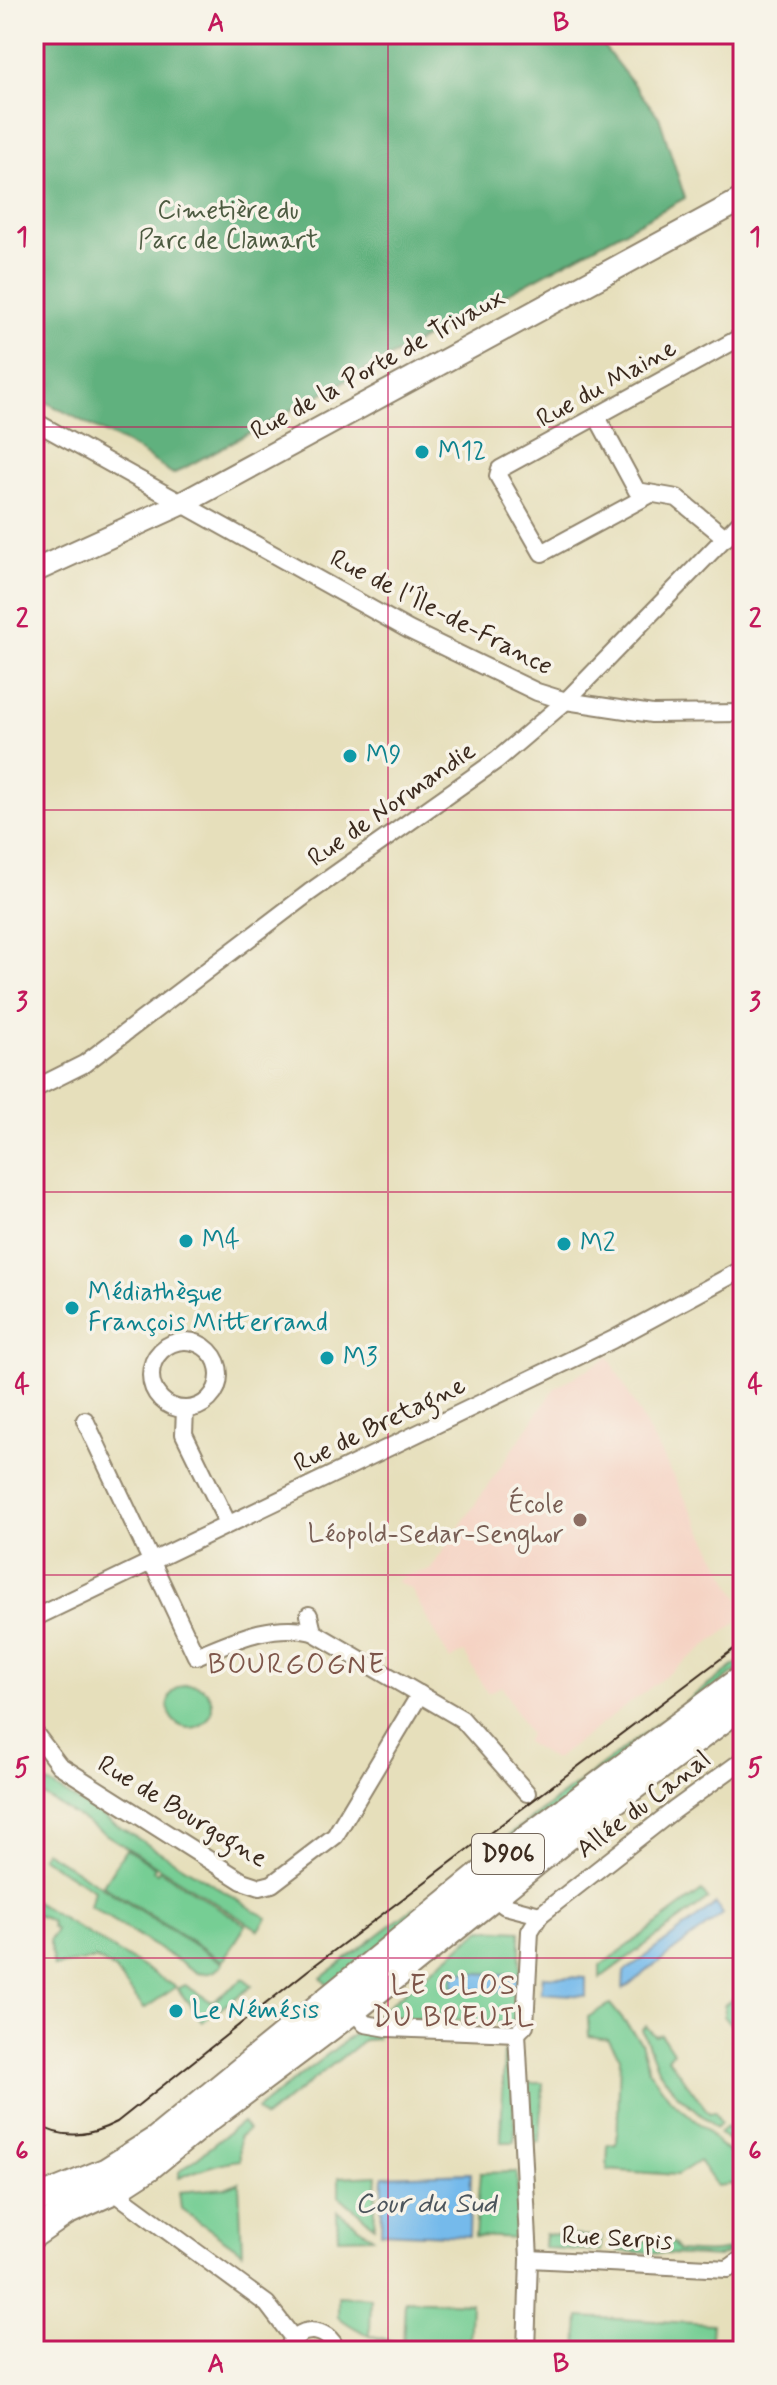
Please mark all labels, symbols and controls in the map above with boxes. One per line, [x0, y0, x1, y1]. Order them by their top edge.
text: A [207, 7, 225, 41]
text: B [553, 7, 569, 41]
park label: Cimetière du Parc de Clamart [138, 194, 318, 258]
text: 1 [16, 221, 28, 255]
text: 1 [749, 221, 761, 255]
street label: Rue de la Porte de Trivaux [245, 281, 511, 449]
street label: Rue du Maine [531, 332, 683, 436]
place label: M12 [438, 435, 486, 469]
marker: M12 [413, 443, 431, 461]
street label: Rue de l'Île-de-France [324, 542, 558, 684]
text: 2 [16, 603, 29, 637]
text: 2 [749, 603, 762, 637]
street label: Rue de Normandie [301, 734, 483, 876]
place label: M9 [366, 739, 402, 773]
marker: M9 [341, 747, 359, 765]
text: 3 [16, 986, 28, 1020]
text: 3 [749, 986, 761, 1020]
place label: M4 [202, 1224, 240, 1258]
place label: M2 [580, 1227, 616, 1261]
marker: M4 [177, 1232, 195, 1250]
marker: M2 [555, 1235, 573, 1253]
place label: Médiathèque François Mitterrand [88, 1276, 328, 1340]
marker: Médiathèque François Mitterrand [63, 1299, 81, 1317]
place label: M3 [343, 1341, 378, 1375]
marker: M3 [318, 1349, 336, 1367]
text: 4 [14, 1369, 30, 1403]
street label: Rue de Bretagne [288, 1369, 473, 1484]
text: 4 [747, 1369, 763, 1403]
place label: École Léopold-Sedar-Senghor [308, 1486, 564, 1554]
marker: École Léopold-Sedar-Senghor [571, 1511, 589, 1529]
district label: BOURGOGNE [208, 1647, 386, 1684]
street label: Allée du Canal [570, 1743, 718, 1867]
street label: Rue de Bourgogne [89, 1748, 273, 1879]
text: 5 [14, 1752, 30, 1786]
text: 5 [747, 1752, 763, 1786]
road number: D906 [472, 1834, 544, 1874]
district label: LE CLOS DU BREUIL [372, 1968, 536, 2037]
place label: Le Némésis [192, 1994, 319, 2028]
marker: Le Némésis [167, 2002, 185, 2020]
text: 6 [15, 2135, 29, 2169]
text: 6 [748, 2135, 762, 2169]
water label: Cour du Sud [355, 2186, 499, 2223]
street label: Rue Serpis [561, 2219, 673, 2259]
text: A [207, 2348, 225, 2382]
text: B [553, 2348, 569, 2382]

